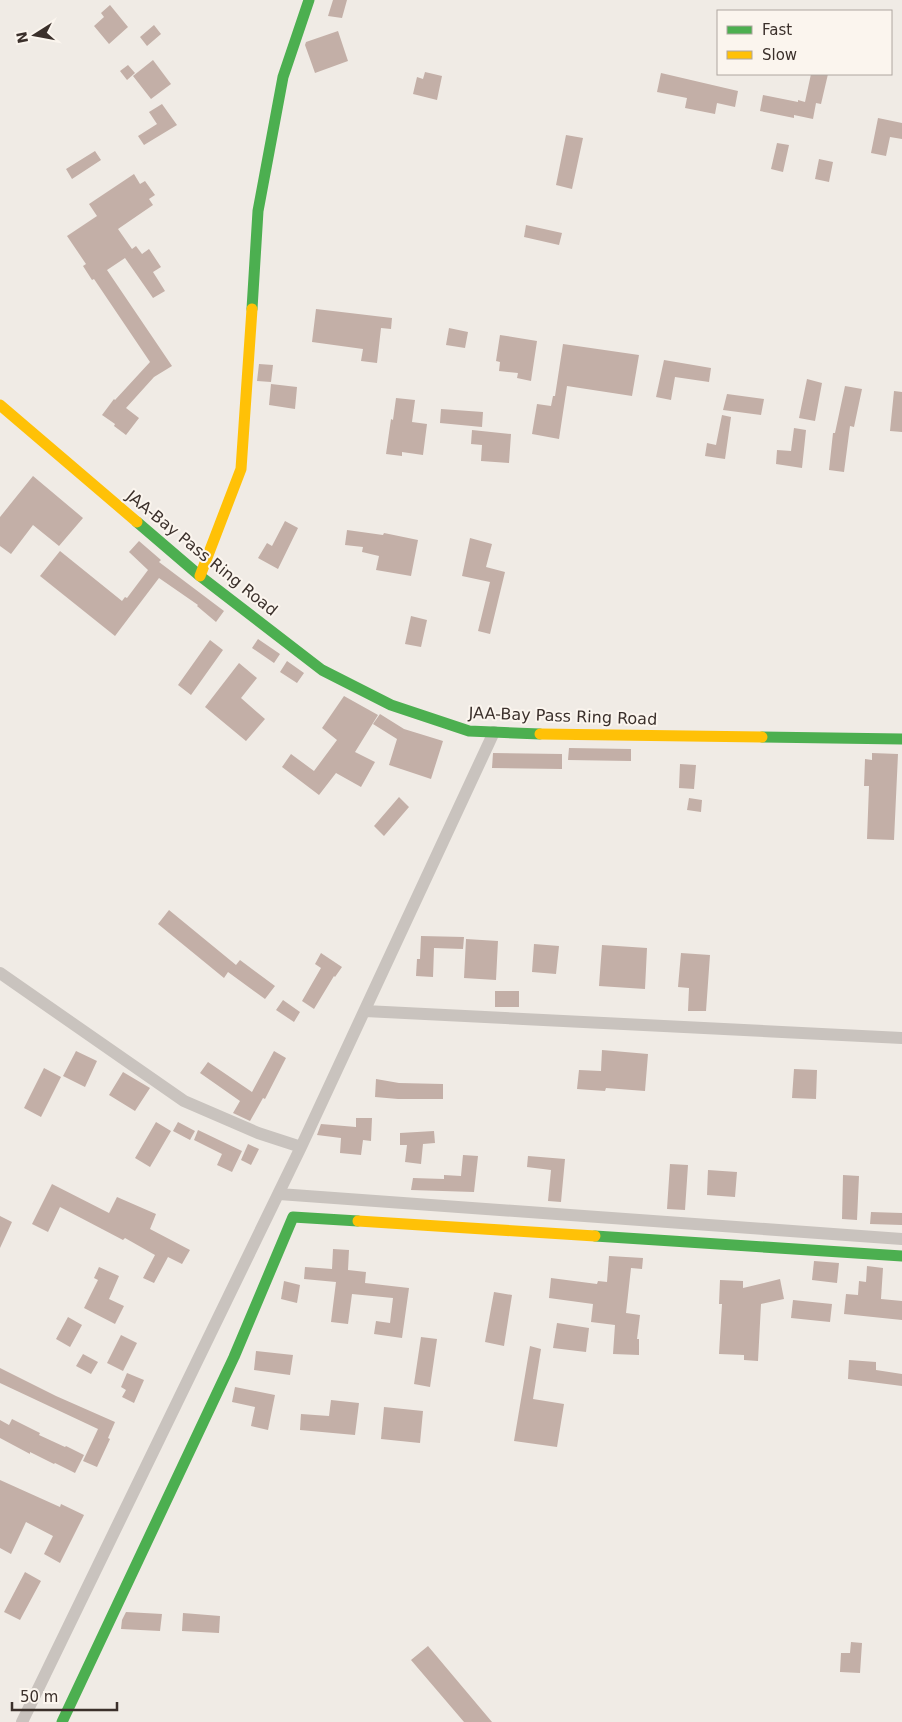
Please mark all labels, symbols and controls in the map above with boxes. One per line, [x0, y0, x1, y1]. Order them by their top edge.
north arrow [10, 10, 60, 60]
legend [717, 10, 892, 75]
text: Fast [762, 21, 792, 39]
text: N [13, 30, 31, 45]
text: Slow [762, 46, 797, 64]
street label: JAA-Bay Pass Ring Road [122, 486, 281, 620]
street label: JAA-Bay Pass Ring Road [467, 703, 658, 729]
scale bar [12, 1680, 118, 1712]
text: 50 m [20, 1688, 58, 1706]

